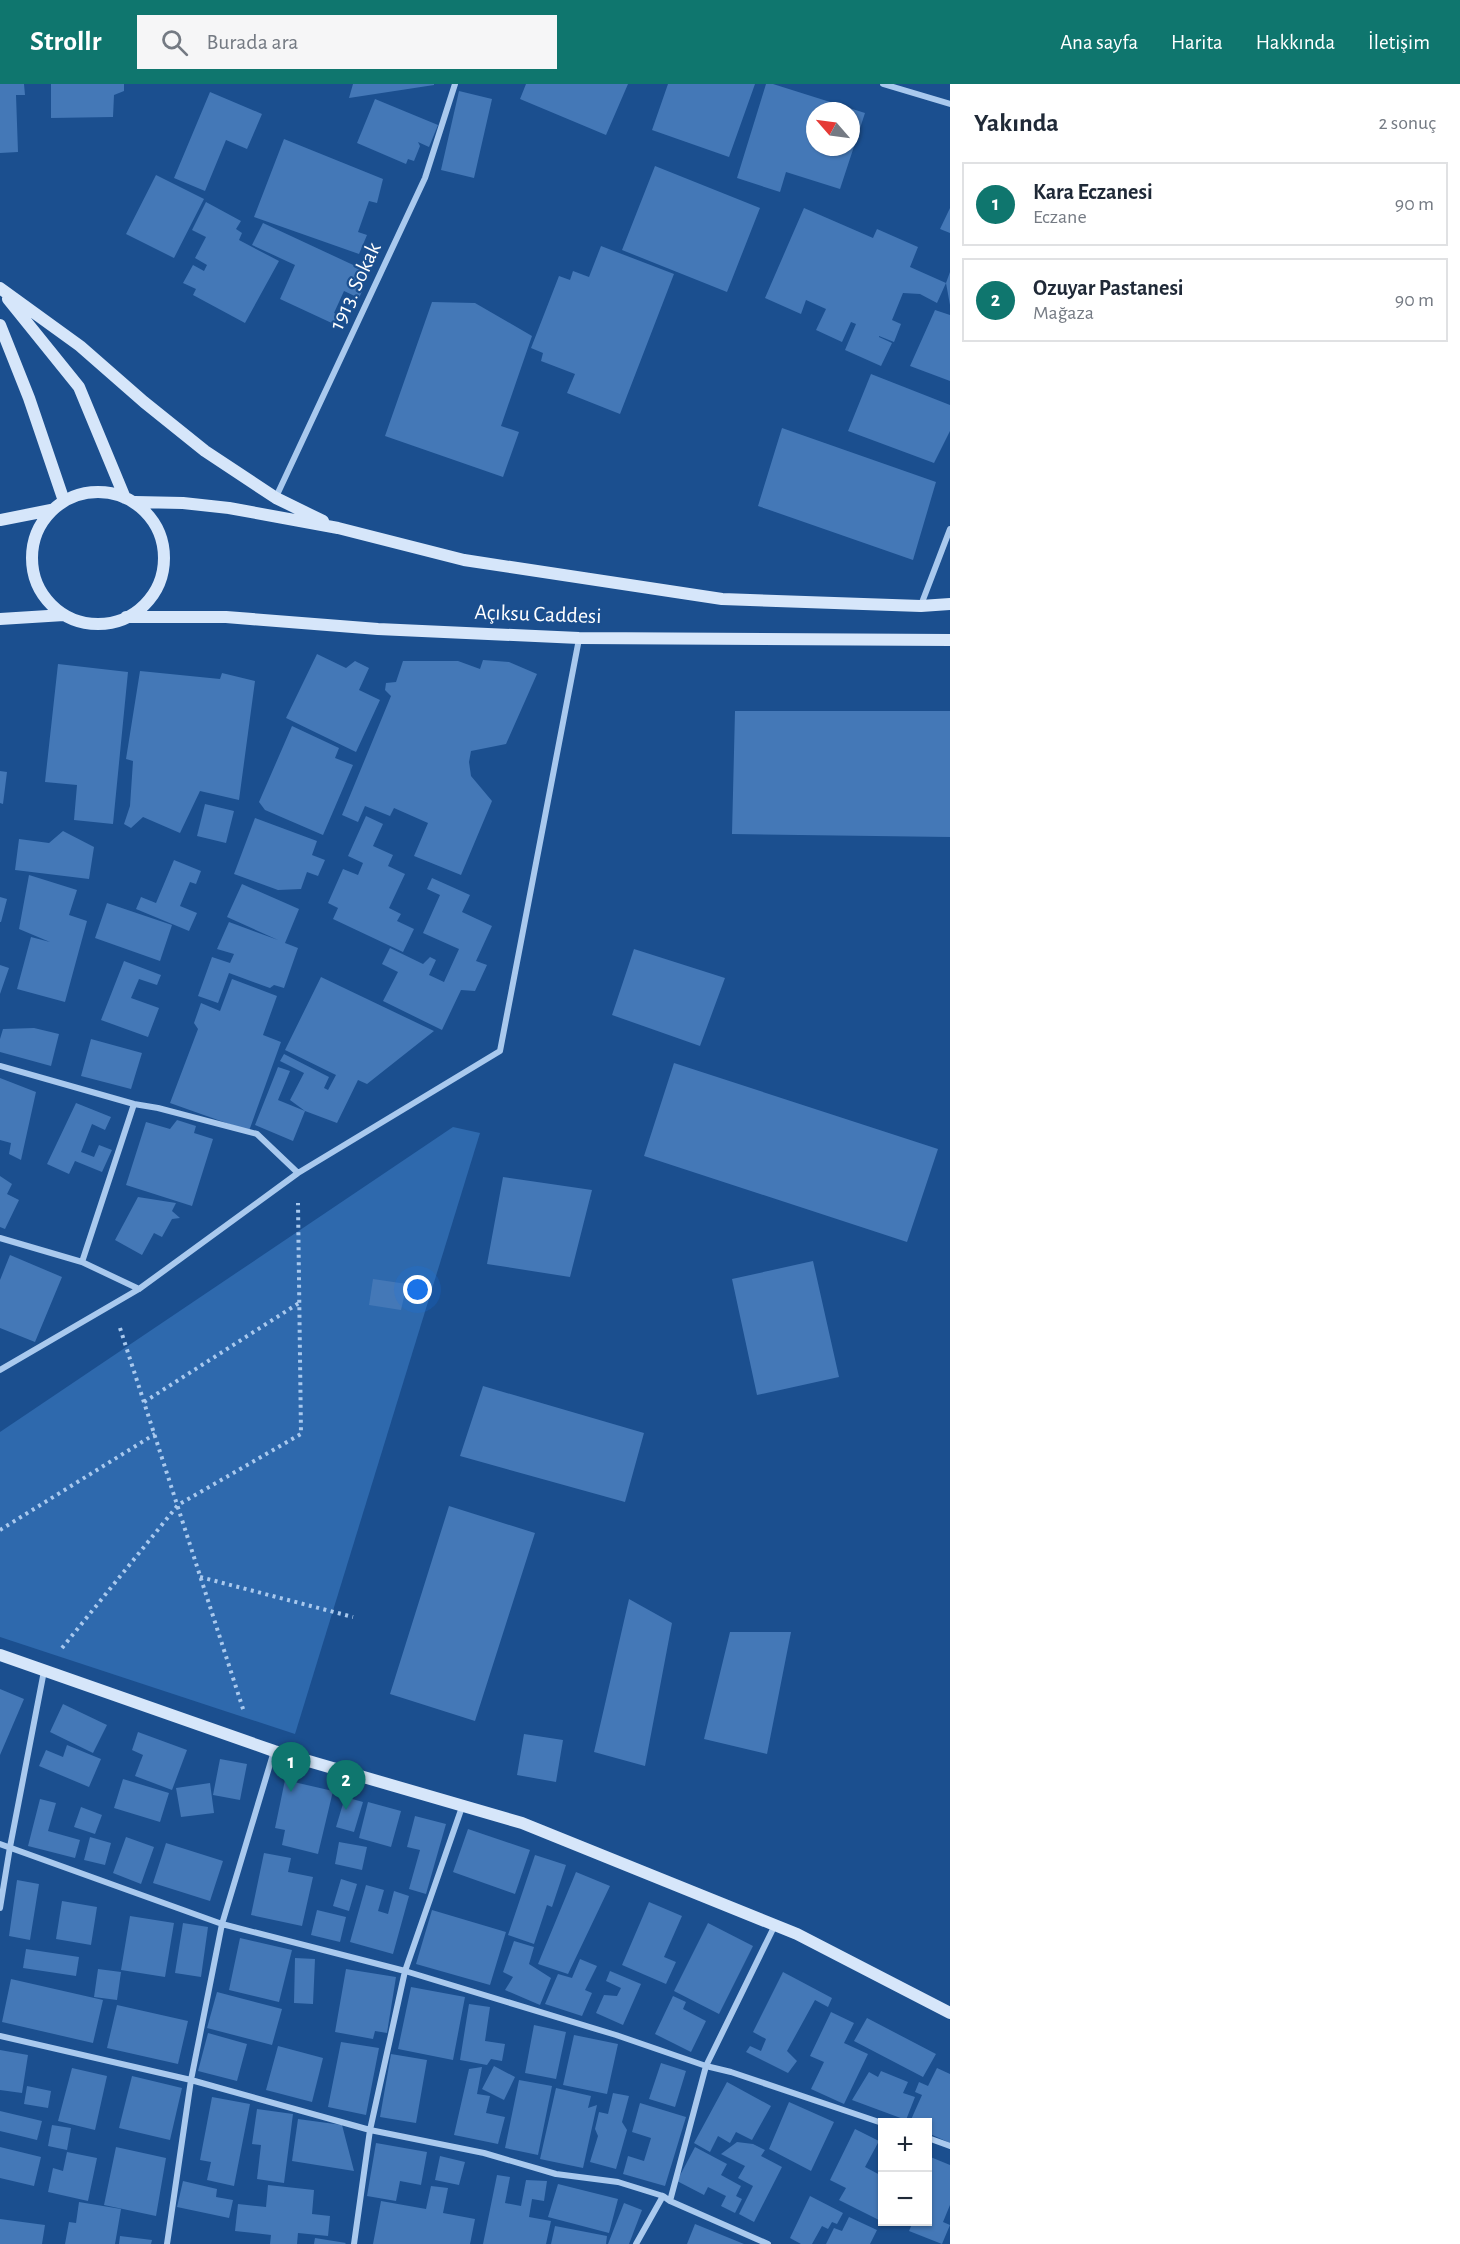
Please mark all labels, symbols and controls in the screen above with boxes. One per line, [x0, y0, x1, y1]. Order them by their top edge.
search box [137, 15, 557, 69]
icon: search [158, 26, 191, 59]
text: Strollr [30, 28, 101, 56]
text: Burada ara [206, 31, 299, 53]
text: Ana sayfa [1060, 32, 1138, 53]
text: Harita [1171, 32, 1223, 53]
text: Hakkında [1256, 32, 1335, 53]
text: İletişim [1368, 32, 1430, 53]
north arrow [806, 102, 860, 156]
text: Yakında [974, 110, 1059, 136]
text: 2 sonuç [1378, 113, 1436, 133]
text: Kara Eczanesi [1033, 181, 1153, 203]
text: 1 [992, 194, 999, 214]
text: 90 m [1395, 194, 1434, 214]
text: Eczane [1033, 207, 1087, 227]
street label: 1913. Sokak [325, 239, 385, 333]
text: Ozuyar Pastanesi [1033, 277, 1184, 299]
text: 2 [991, 290, 1000, 310]
text: 90 m [1395, 290, 1434, 310]
text: Mağaza [1033, 303, 1094, 323]
street label: Açıksu Caddesi [474, 601, 602, 627]
your location [403, 1275, 432, 1304]
pin: 1 [272, 1742, 310, 1792]
pin: 2 [326, 1760, 366, 1810]
map controls [878, 2118, 932, 2226]
button: + [878, 2118, 932, 2172]
button: − [878, 2172, 932, 2226]

